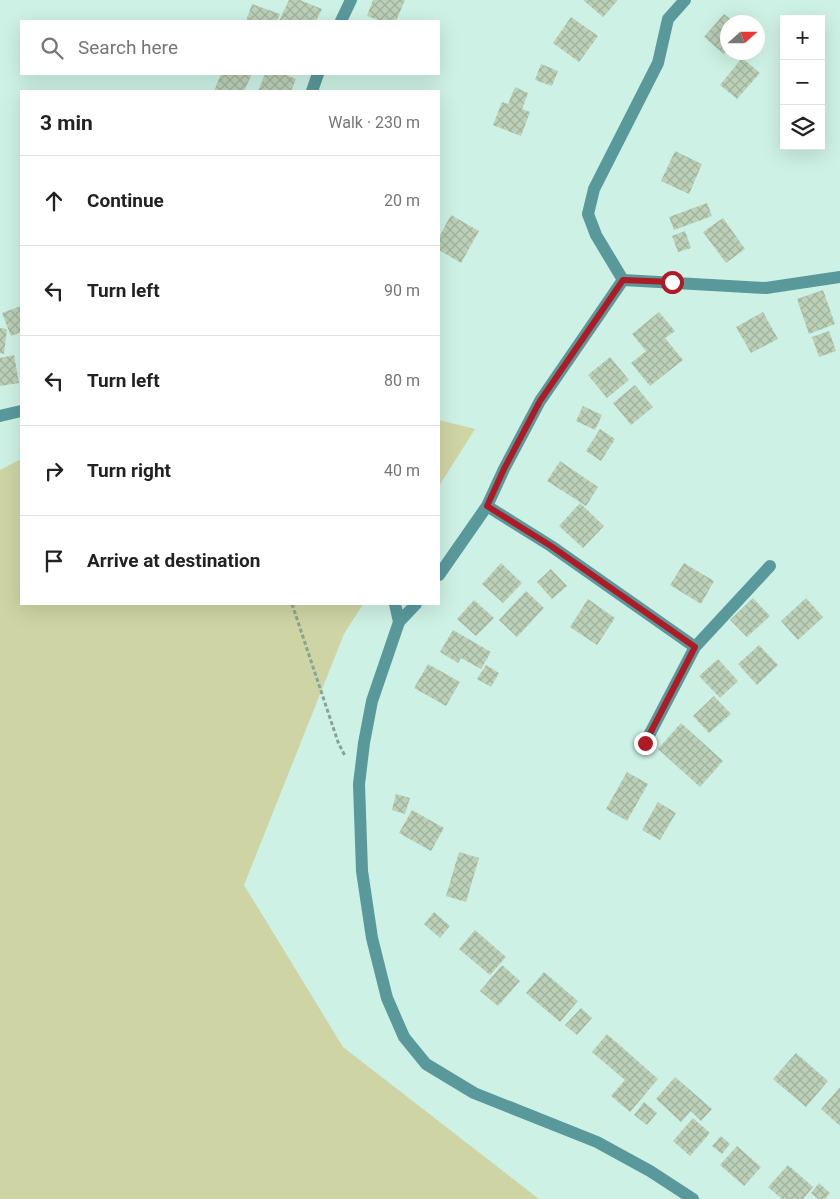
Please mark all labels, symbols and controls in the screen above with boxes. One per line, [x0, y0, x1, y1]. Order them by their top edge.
north arrow [720, 15, 765, 60]
map controls [780, 15, 825, 150]
button: + [780, 15, 825, 60]
search box [20, 20, 440, 75]
icon: search [38, 34, 66, 62]
text: Search here [78, 36, 178, 59]
button: − [780, 60, 825, 105]
button: layers [780, 105, 825, 150]
text: 3 min [40, 111, 93, 135]
text: Walk · 230 m [328, 113, 420, 132]
icon: ahead [40, 187, 68, 215]
text: Continue [87, 189, 164, 212]
text: 20 m [384, 191, 420, 210]
route start [661, 271, 684, 294]
icon: left [40, 277, 68, 305]
text: Turn left [87, 279, 160, 302]
text: 90 m [384, 281, 420, 300]
icon: left [40, 367, 68, 395]
text: Turn left [87, 369, 160, 392]
text: 80 m [384, 371, 420, 390]
icon: right [40, 457, 68, 485]
text: Turn right [87, 459, 171, 482]
text: 40 m [384, 461, 420, 480]
icon: arrive [40, 547, 68, 575]
text: Arrive at destination [87, 549, 260, 572]
route end [634, 732, 657, 755]

